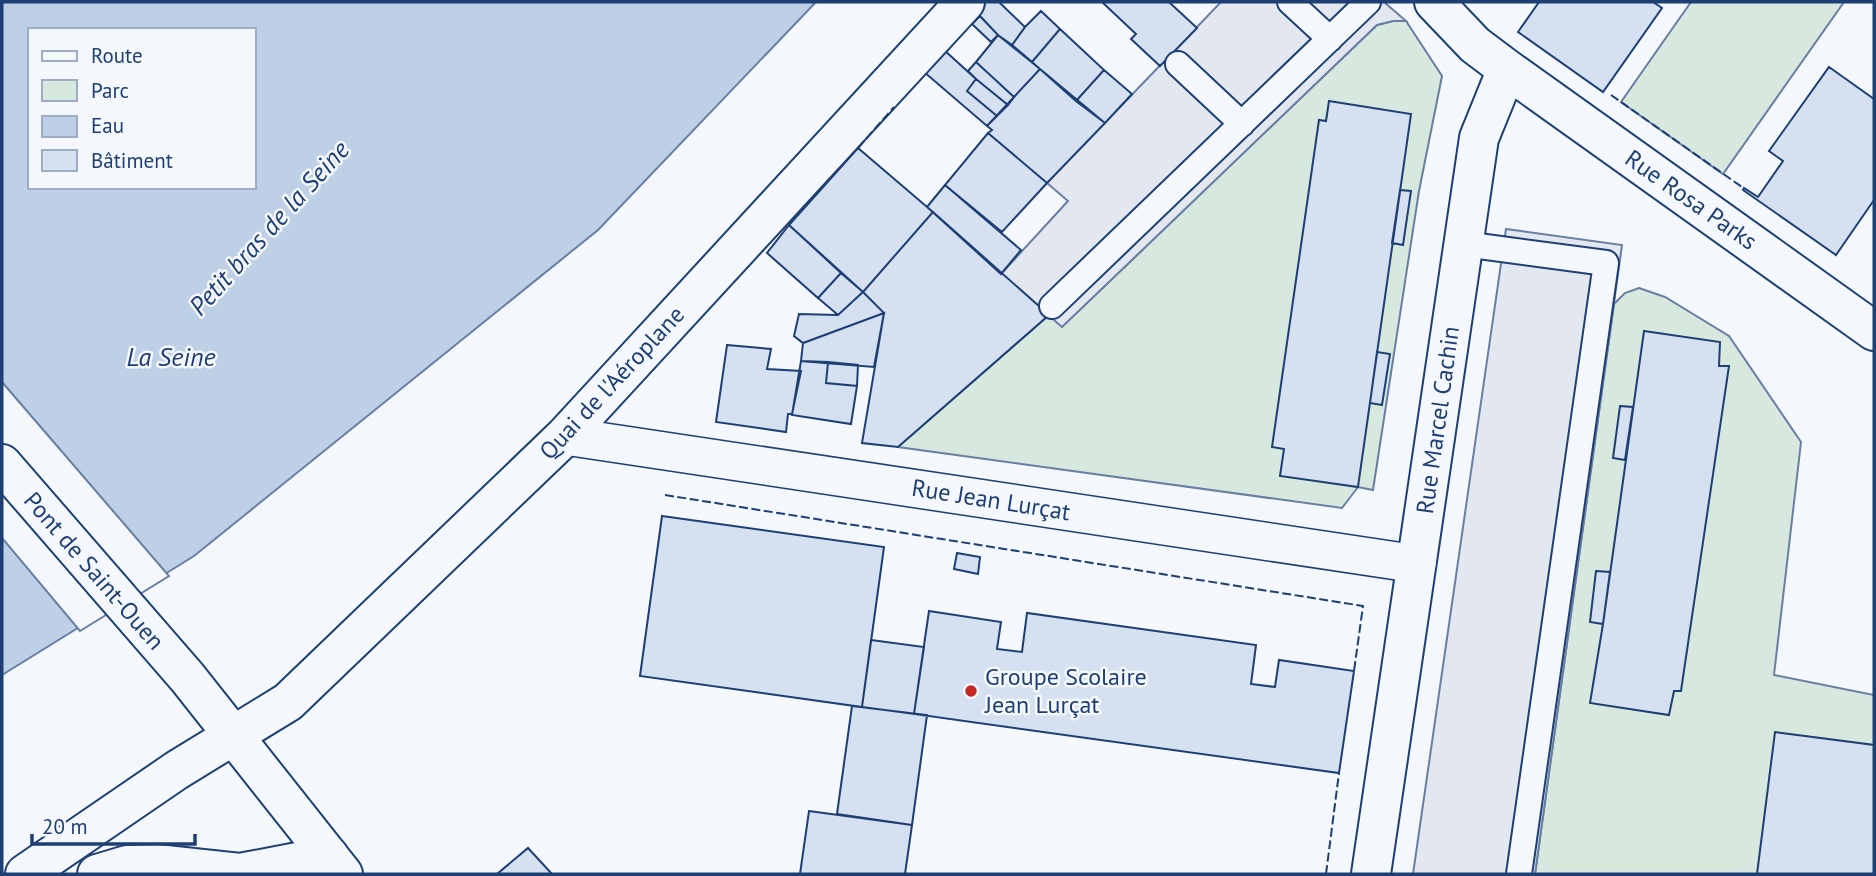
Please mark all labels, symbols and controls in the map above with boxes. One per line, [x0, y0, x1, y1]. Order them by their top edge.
legend [28, 28, 256, 189]
text: Route [91, 42, 143, 69]
text: Parc [91, 77, 129, 104]
text: Eau [91, 112, 124, 139]
water label: Petit bras de la Seine [181, 133, 356, 322]
street label: Rue Rosa Parks [1619, 143, 1763, 257]
text: Bâtiment [91, 147, 173, 174]
street label: Quai de l'Aéroplane [532, 299, 691, 466]
street label: Rue Marcel Cachin [1409, 324, 1466, 516]
water label: La Seine [126, 340, 216, 373]
street label: Rue Jean Lurçat [910, 472, 1073, 527]
street label: Pont de Saint-Ouen [17, 485, 172, 656]
place label: Groupe Scolaire Jean Lurçat [984, 661, 1147, 720]
marker: Groupe Scolaire Jean Lurçat [963, 683, 979, 699]
scale bar [32, 802, 194, 846]
text: 20 m [42, 813, 88, 840]

